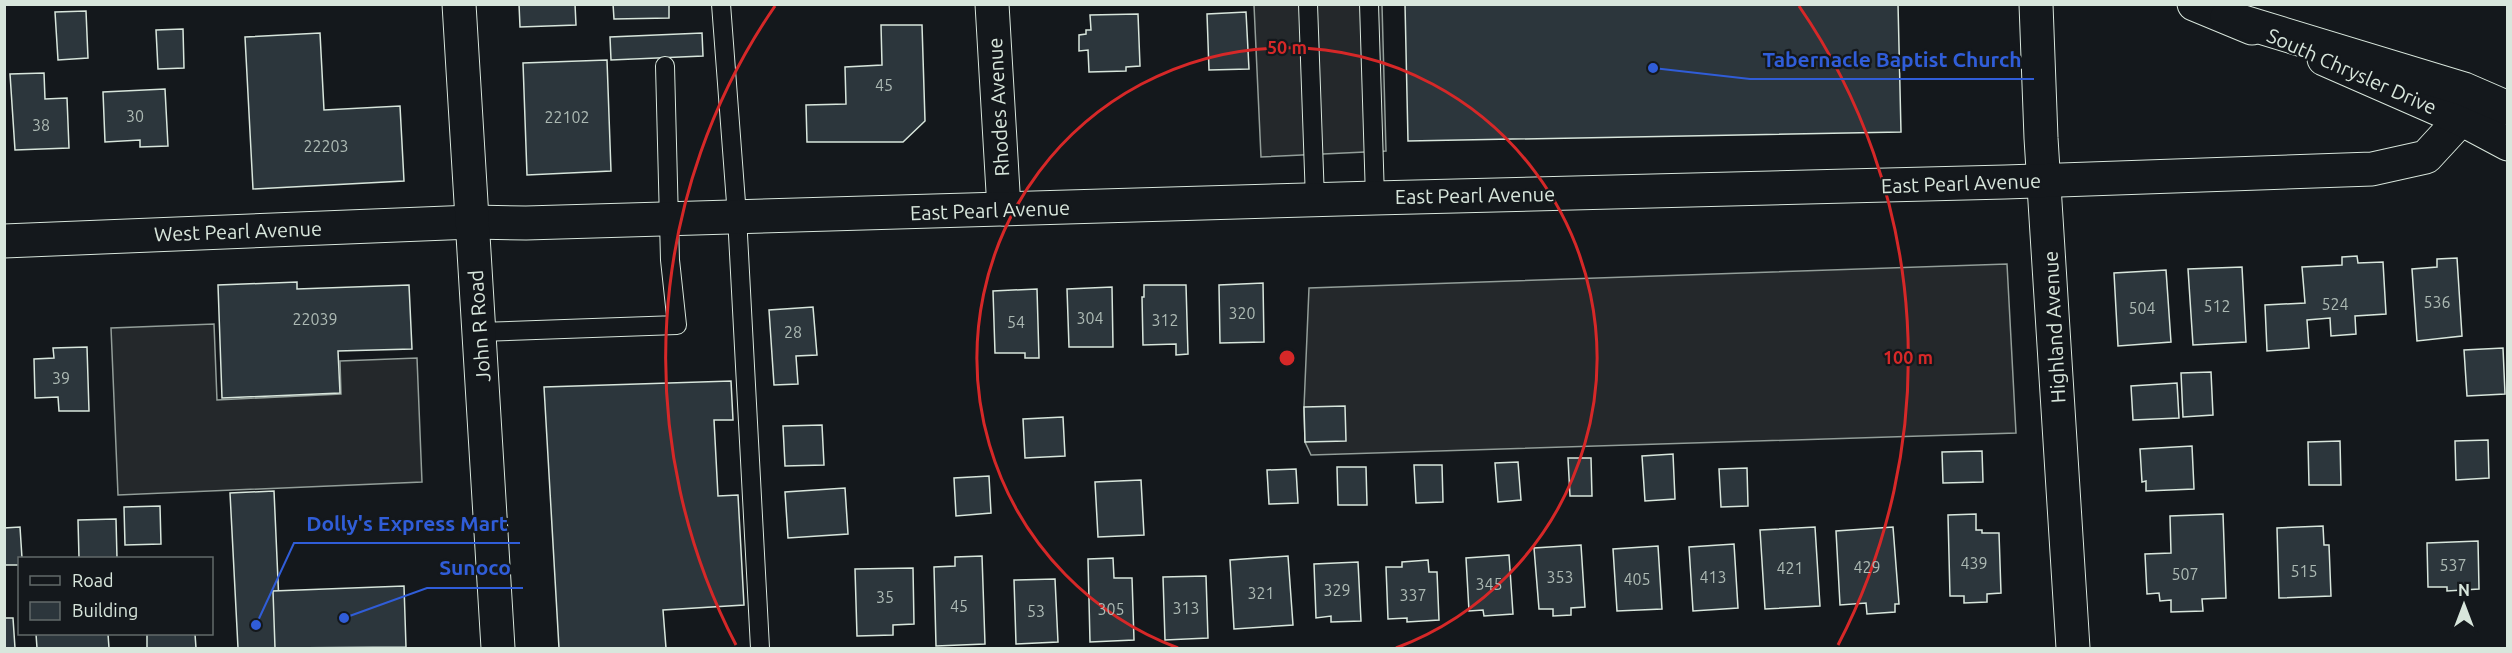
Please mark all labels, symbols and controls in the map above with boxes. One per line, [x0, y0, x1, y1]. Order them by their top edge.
street label: South Chrysler Drive [2264, 23, 2440, 119]
street label: Rhodes Avenue [983, 37, 1013, 177]
text: 50 m [1267, 37, 1307, 57]
callout: Tabernacle Baptist Church [1750, 40, 2034, 79]
text: Tabernacle Baptist Church [1762, 47, 2022, 71]
house number: 45 [875, 76, 893, 94]
house number: 30 [126, 107, 144, 125]
house number: 22102 [544, 108, 590, 126]
house number: 38 [32, 116, 50, 134]
house number: 22203 [303, 137, 349, 155]
street label: East Pearl Avenue [1881, 169, 2041, 197]
street label: East Pearl Avenue [1395, 182, 1555, 208]
street label: East Pearl Avenue [910, 196, 1070, 224]
street label: West Pearl Avenue [154, 217, 322, 245]
street label: Highland Avenue [2039, 250, 2069, 404]
street label: John R Road [464, 269, 494, 383]
house number: 536 [2423, 293, 2451, 311]
house number: 524 [2321, 295, 2349, 313]
house number: 512 [2203, 297, 2231, 315]
house number: 504 [2128, 299, 2156, 317]
house number: 320 [1228, 304, 1256, 322]
house number: 304 [1076, 309, 1104, 327]
house number: 22039 [292, 310, 338, 328]
house number: 312 [1151, 311, 1179, 329]
house number: 54 [1007, 313, 1025, 331]
house number: 28 [784, 323, 802, 341]
text: 100 m [1883, 347, 1933, 367]
centre of rings [1277, 348, 1297, 368]
house number: 39 [52, 369, 70, 387]
callout: Dolly's Express Mart [294, 504, 520, 543]
text: Dolly's Express Mart [306, 511, 508, 535]
callout: Sunoco [427, 549, 523, 588]
house number: 439 [1960, 554, 1988, 572]
text: Sunoco [439, 555, 511, 579]
house number: 537 [2439, 556, 2467, 574]
legend [18, 557, 213, 635]
house number: 429 [1853, 558, 1881, 576]
house number: 421 [1776, 559, 1804, 577]
house number: 515 [2290, 562, 2318, 580]
house number: 507 [2171, 565, 2199, 583]
house number: 353 [1546, 568, 1574, 586]
house number: 413 [1699, 568, 1727, 586]
text: Road [72, 570, 114, 590]
house number: 405 [1623, 570, 1651, 588]
house number: 345 [1475, 575, 1503, 593]
north arrow [2434, 575, 2494, 635]
house number: 329 [1323, 581, 1351, 599]
text: N [2458, 581, 2470, 599]
house number: 321 [1247, 584, 1275, 602]
house number: 337 [1399, 586, 1427, 604]
house number: 35 [876, 588, 894, 606]
house number: 45 [950, 597, 968, 615]
house number: 313 [1172, 599, 1200, 617]
text: Building [72, 600, 138, 620]
house number: 305 [1097, 600, 1125, 618]
house number: 53 [1027, 602, 1045, 620]

